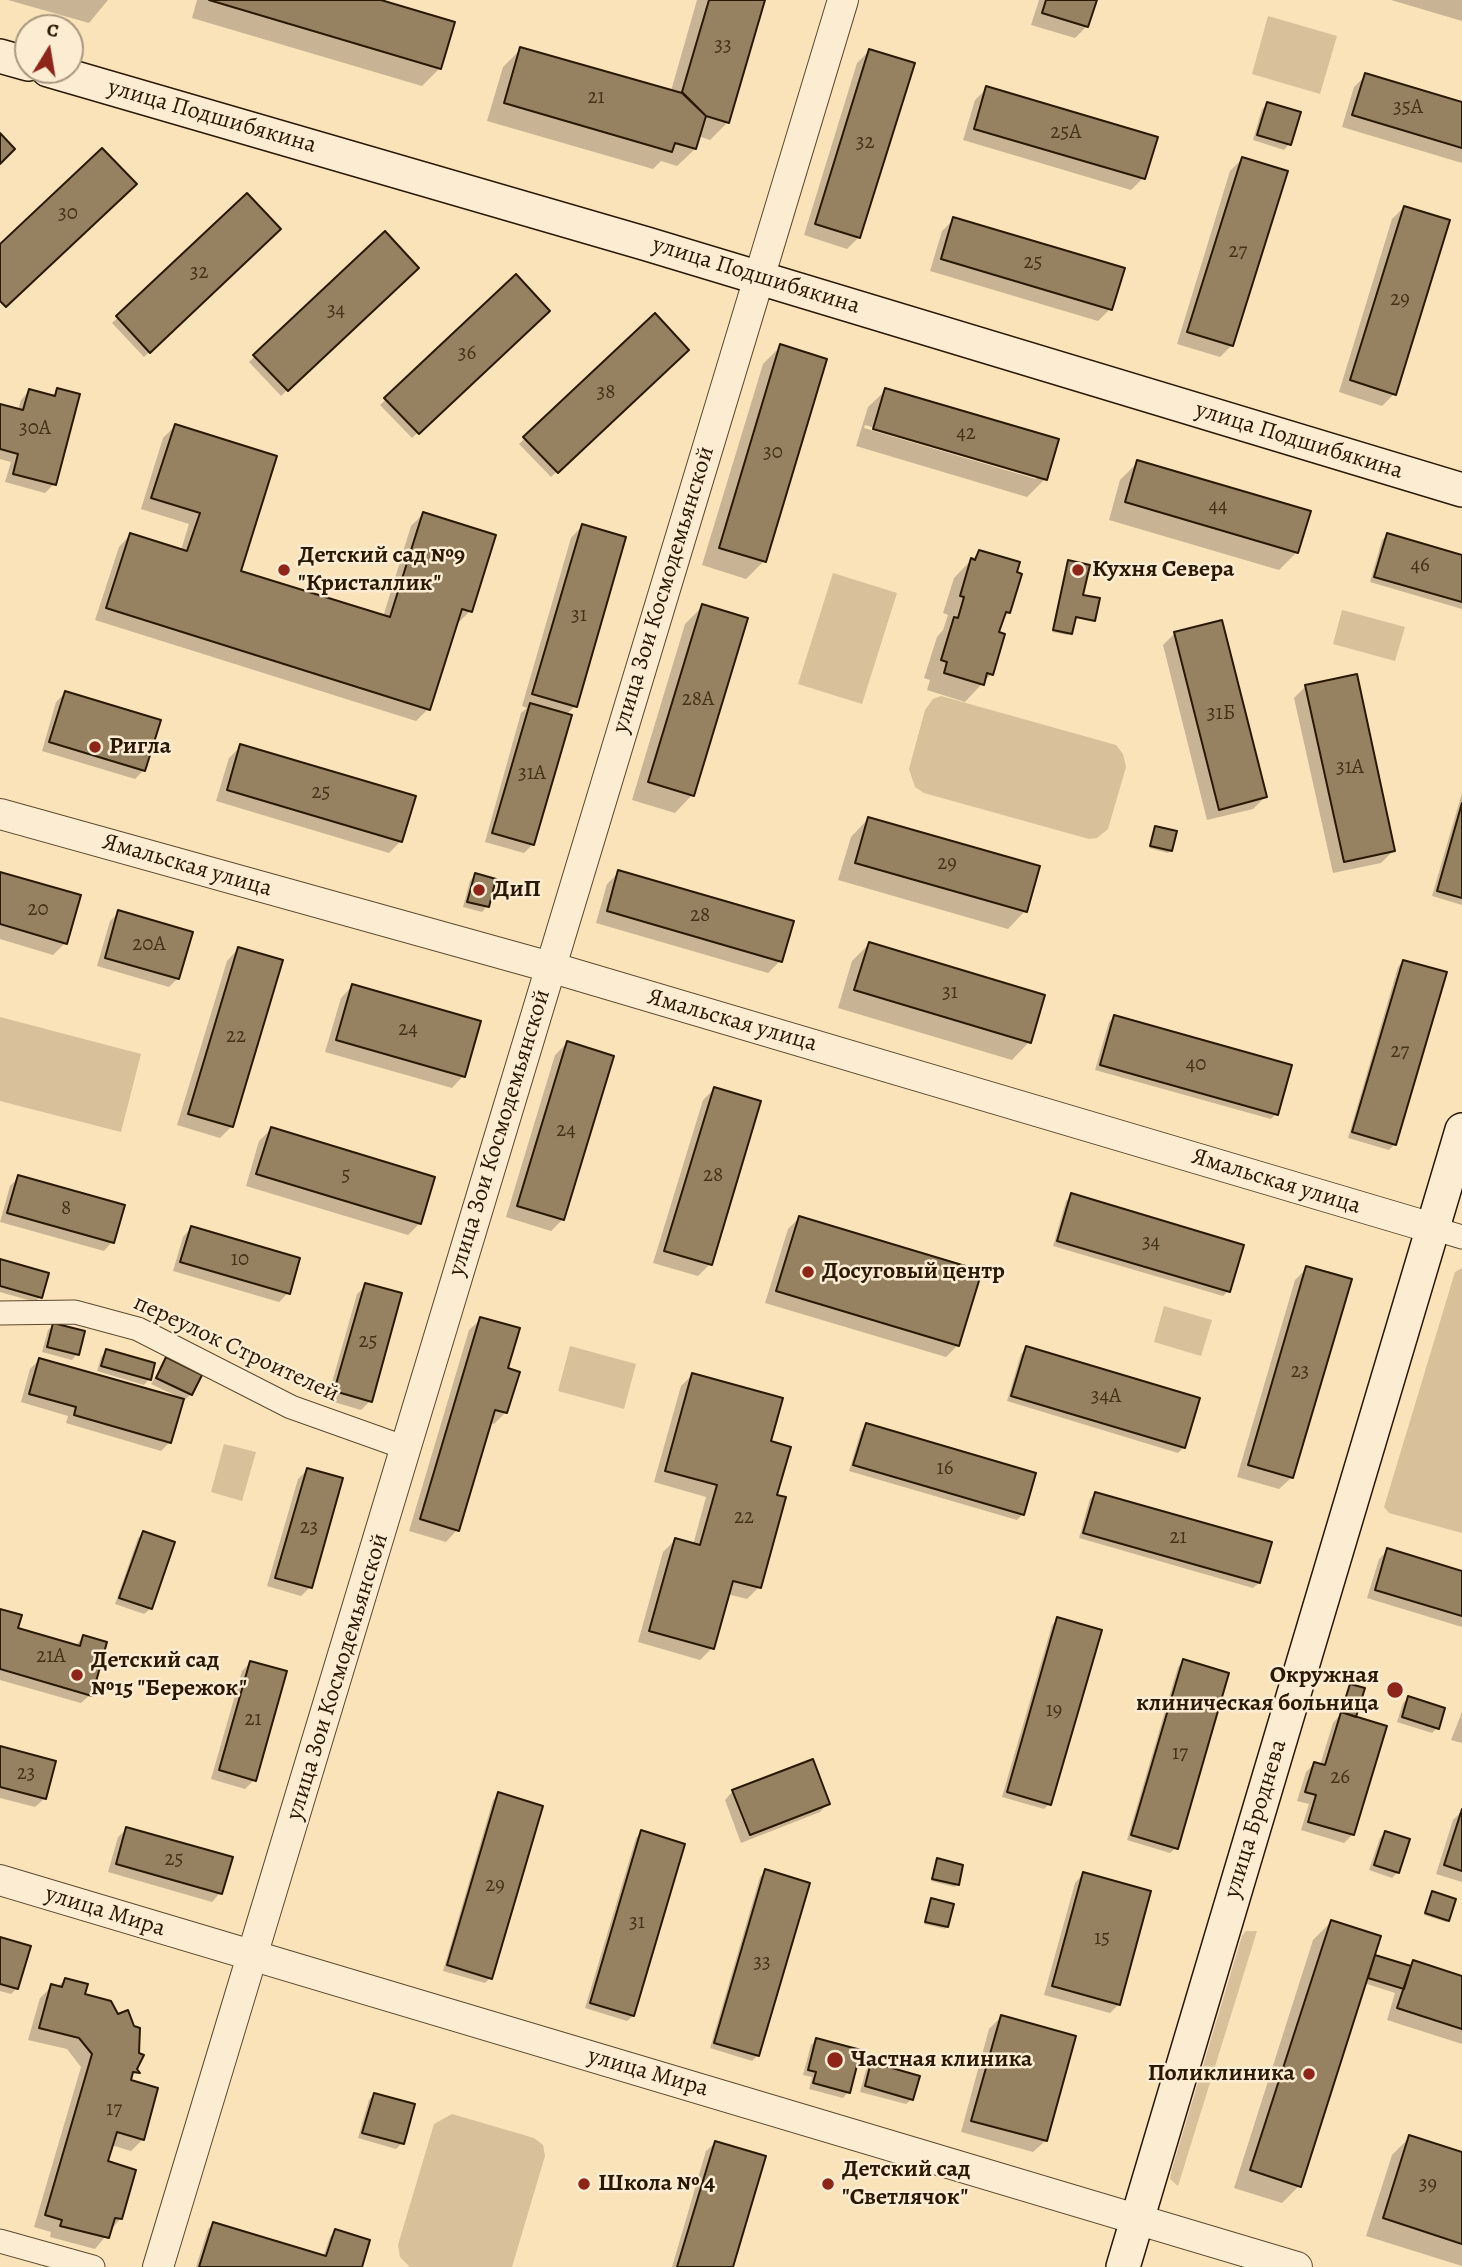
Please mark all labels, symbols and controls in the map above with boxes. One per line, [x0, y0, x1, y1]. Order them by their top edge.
north arrow [14, 14, 84, 84]
text: С [44, 16, 61, 44]
house number: 33 [714, 33, 732, 59]
street label: улица Подшибякина [104, 73, 320, 161]
house number: 21 [587, 85, 605, 111]
house number: 35А [1393, 95, 1423, 121]
house number: 25А [1050, 120, 1082, 146]
house number: 32 [856, 130, 874, 156]
house number: 30 [58, 201, 78, 227]
street label: улица Подшибякина [649, 231, 863, 321]
house number: 27 [1229, 239, 1247, 265]
house number: 25 [1023, 250, 1043, 276]
house number: 32 [190, 260, 208, 286]
house number: 29 [1390, 287, 1410, 313]
house number: 34 [327, 298, 345, 324]
house number: 36 [458, 341, 476, 367]
house number: 38 [597, 380, 615, 406]
street label: улица Подшибякина [1192, 396, 1406, 486]
house number: 30А [19, 416, 51, 442]
house number: 42 [956, 421, 976, 447]
house number: 30 [763, 440, 783, 466]
street label: улица Зои Космодемьянской [607, 443, 721, 737]
house number: 44 [1208, 494, 1228, 520]
place label: Детский сад №9 "Кристаллик" [298, 542, 465, 598]
house number: 46 [1410, 553, 1430, 579]
place label: Кухня Севера [1092, 556, 1234, 584]
marker: Детский сад №9 "Кристаллик" [276, 562, 292, 578]
marker: Кухня Севера [1070, 562, 1086, 578]
house number: 31 [571, 603, 587, 629]
house number: 28А [682, 687, 714, 713]
house number: 31Б [1207, 701, 1235, 727]
place label: Ригла [109, 733, 171, 761]
marker: Ригла [87, 739, 103, 755]
house number: 31А [1336, 755, 1364, 781]
house number: 31А [518, 761, 546, 787]
house number: 25 [311, 780, 331, 806]
street label: Ямальская улица [99, 828, 275, 904]
house number: 29 [937, 851, 957, 877]
place label: ДиП [493, 876, 541, 904]
marker: ДиП [471, 882, 487, 898]
house number: 20 [27, 897, 49, 923]
house number: 28 [690, 903, 710, 929]
house number: 20А [132, 932, 166, 958]
house number: 31 [942, 980, 958, 1006]
street label: Ямальская улица [644, 983, 820, 1059]
street label: улица Зои Космодемьянской [443, 986, 557, 1280]
house number: 24 [398, 1017, 418, 1043]
house number: 22 [226, 1024, 246, 1050]
house number: 27 [1391, 1039, 1409, 1065]
house number: 40 [1186, 1052, 1206, 1078]
house number: 24 [556, 1118, 576, 1144]
street label: Ямальская улица [1188, 1143, 1364, 1221]
house number: 5 [341, 1163, 351, 1189]
house number: 28 [703, 1163, 723, 1189]
house number: 8 [61, 1196, 71, 1222]
house number: 34 [1142, 1230, 1160, 1256]
house number: 10 [231, 1247, 249, 1273]
place label: Досуговый центр [822, 1258, 1005, 1286]
marker: Досуговый центр [800, 1264, 816, 1280]
street label: переулок Строителей [129, 1289, 343, 1409]
house number: 25 [358, 1329, 378, 1355]
house number: 23 [1291, 1359, 1309, 1385]
house number: 34А [1091, 1384, 1121, 1410]
house number: 16 [937, 1456, 953, 1482]
house number: 22 [734, 1505, 754, 1531]
house number: 23 [300, 1515, 318, 1541]
house number: 21 [1169, 1525, 1187, 1551]
street label: улица Зои Космодемьянской [281, 1530, 395, 1824]
house number: 21А [36, 1644, 66, 1670]
place label: Детский сад №15 "Бережок" [91, 1647, 247, 1703]
place label: Окружная клиническая больница [1136, 1662, 1379, 1718]
marker: Детский сад №15 "Бережок" [69, 1667, 85, 1683]
marker: Окружная клиническая больница [1385, 1680, 1405, 1700]
house number: 19 [1046, 1698, 1062, 1724]
house number: 21 [244, 1707, 262, 1733]
street label: улица Броднева [1218, 1736, 1294, 1902]
house number: 17 [1172, 1741, 1188, 1767]
house number: 23 [17, 1761, 35, 1787]
house number: 26 [1330, 1765, 1350, 1791]
house number: 25 [164, 1847, 184, 1873]
house number: 29 [485, 1873, 505, 1899]
street label: улица Мира [42, 1880, 168, 1944]
house number: 31 [629, 1910, 645, 1936]
house number: 15 [1094, 1926, 1110, 1952]
house number: 33 [753, 1950, 771, 1976]
street label: улица Мира [584, 2042, 712, 2104]
place label: Частная клиника [851, 2046, 1032, 2074]
marker: Частная клиника [825, 2050, 845, 2070]
place label: Поликлиника [1148, 2060, 1295, 2088]
marker: Поликлиника [1301, 2066, 1317, 2082]
house number: 17 [106, 2097, 122, 2123]
place label: Детский сад "Светлячок" [842, 2156, 970, 2212]
place label: Школа № 4 [598, 2170, 715, 2198]
house number: 39 [1419, 2172, 1437, 2198]
marker: Школа № 4 [576, 2176, 592, 2192]
marker: Детский сад "Светлячок" [820, 2176, 836, 2192]

